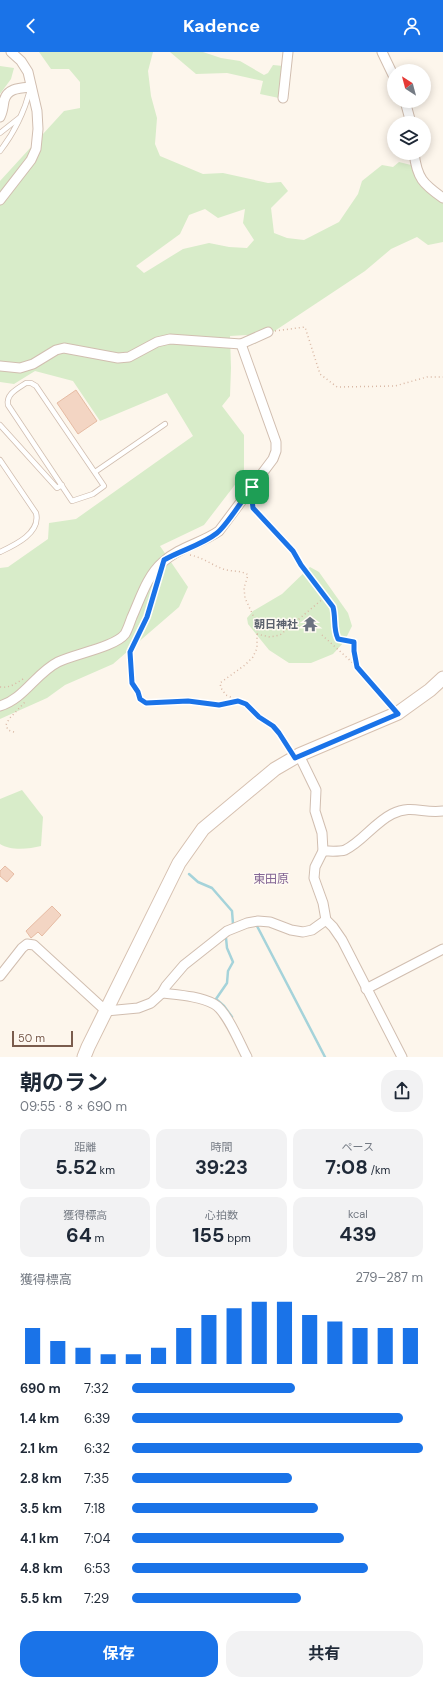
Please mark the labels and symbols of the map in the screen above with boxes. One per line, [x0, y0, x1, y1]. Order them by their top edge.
north arrow [387, 64, 431, 108]
pin [235, 470, 269, 504]
temple icon: 朝日神社 [301, 615, 319, 633]
place label: 朝日神社 [254, 617, 298, 631]
district label: 東田原 [253, 871, 289, 887]
scale bar [12, 1029, 73, 1048]

